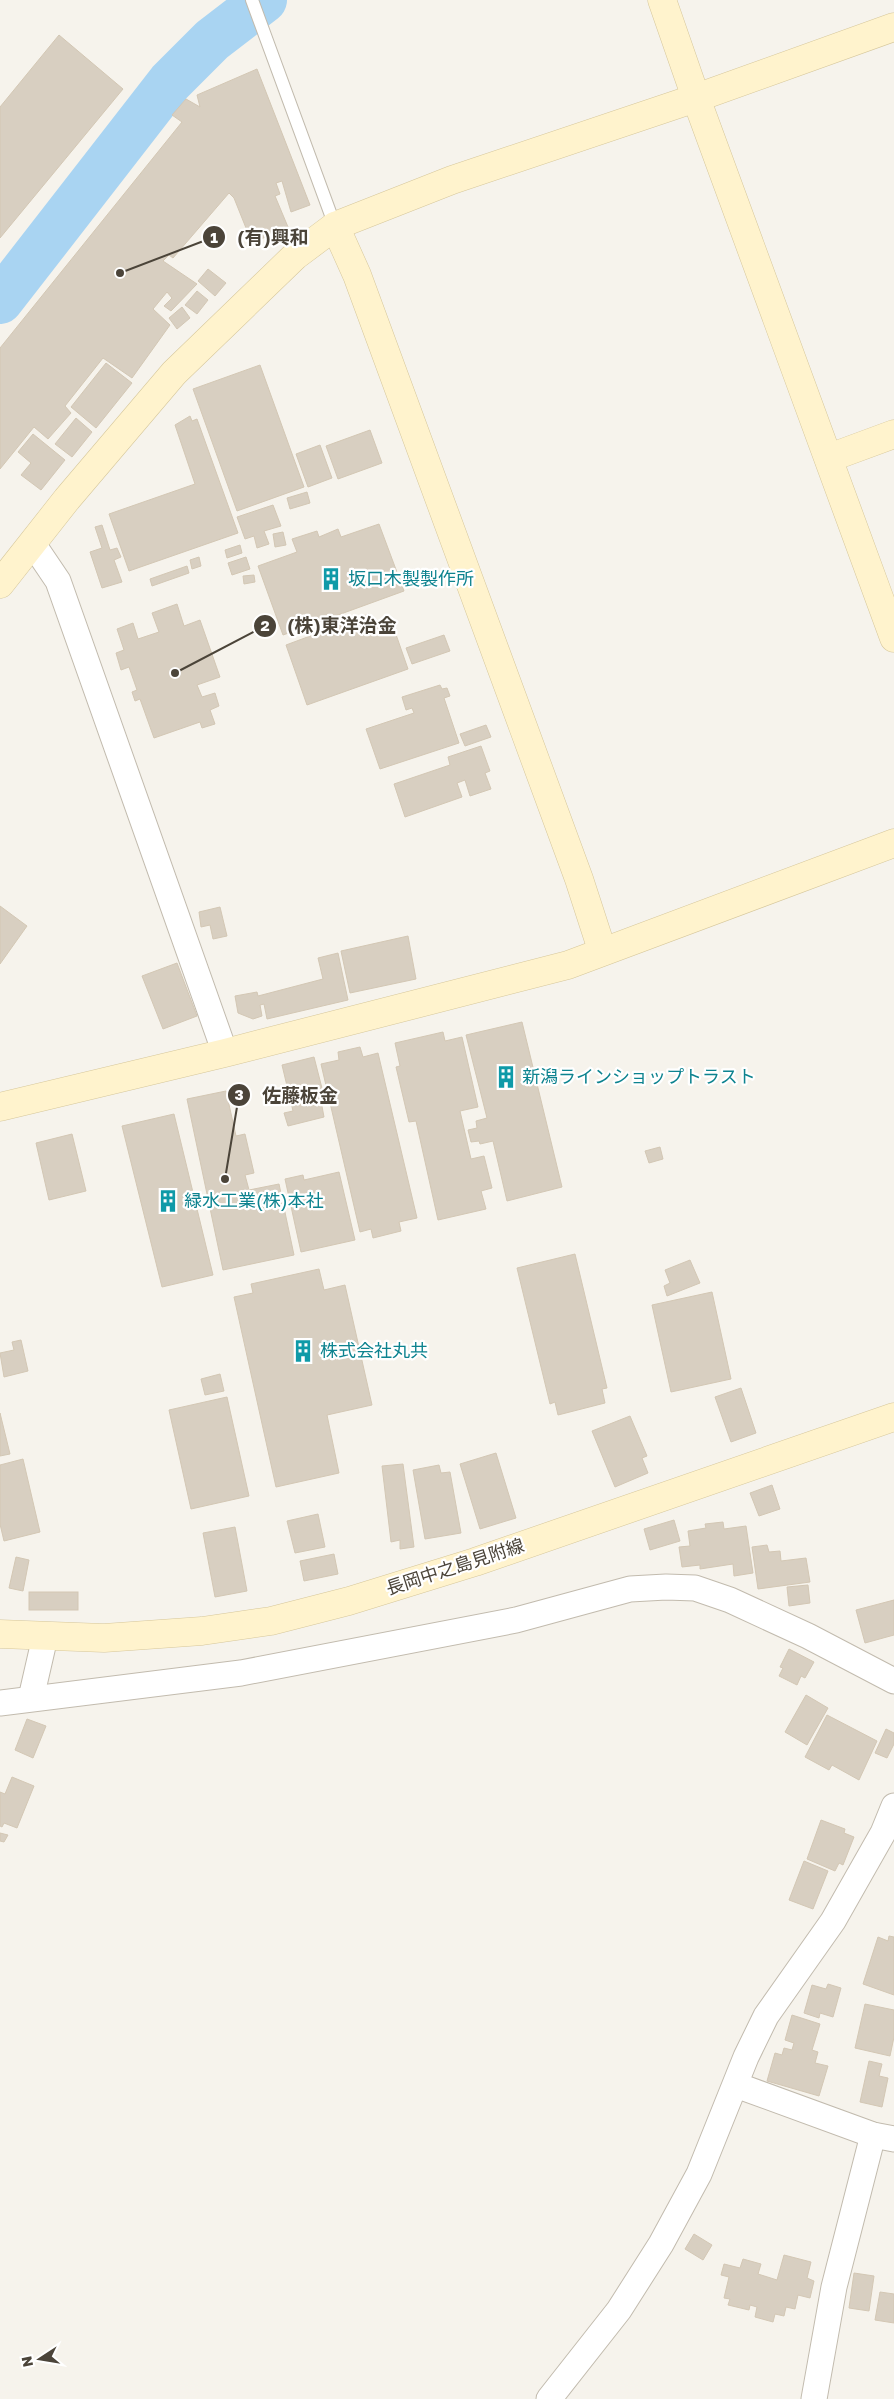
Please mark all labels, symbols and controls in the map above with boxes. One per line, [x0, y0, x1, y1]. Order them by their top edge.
callout: (有)興和 [202, 220, 318, 254]
text: (有)興和 [237, 225, 309, 248]
text: 1 [210, 228, 218, 246]
building icon: 坂口木製製作所 [318, 566, 344, 592]
place label: 坂口木製製作所 [348, 567, 474, 589]
callout: (株)東洋治金 [253, 609, 407, 643]
text: (株)東洋治金 [287, 613, 397, 636]
text: 2 [260, 616, 270, 634]
building icon: 新潟ラインショップトラスト [493, 1064, 519, 1090]
place label: 新潟ラインショップトラスト [522, 1065, 756, 1087]
callout: 佐藤板金 [227, 1078, 348, 1112]
text: 佐藤板金 [262, 1083, 338, 1106]
text: 3 [234, 1085, 244, 1103]
building icon: 緑水工業(株)本社 [155, 1188, 181, 1214]
place label: 緑水工業(株)本社 [184, 1189, 324, 1211]
building icon: 株式会社丸共 [290, 1338, 316, 1364]
place label: 株式会社丸共 [320, 1339, 428, 1361]
street label: 長岡中之島見附線 [383, 1533, 527, 1599]
north arrow [15, 2334, 65, 2384]
text: N [17, 2355, 36, 2369]

